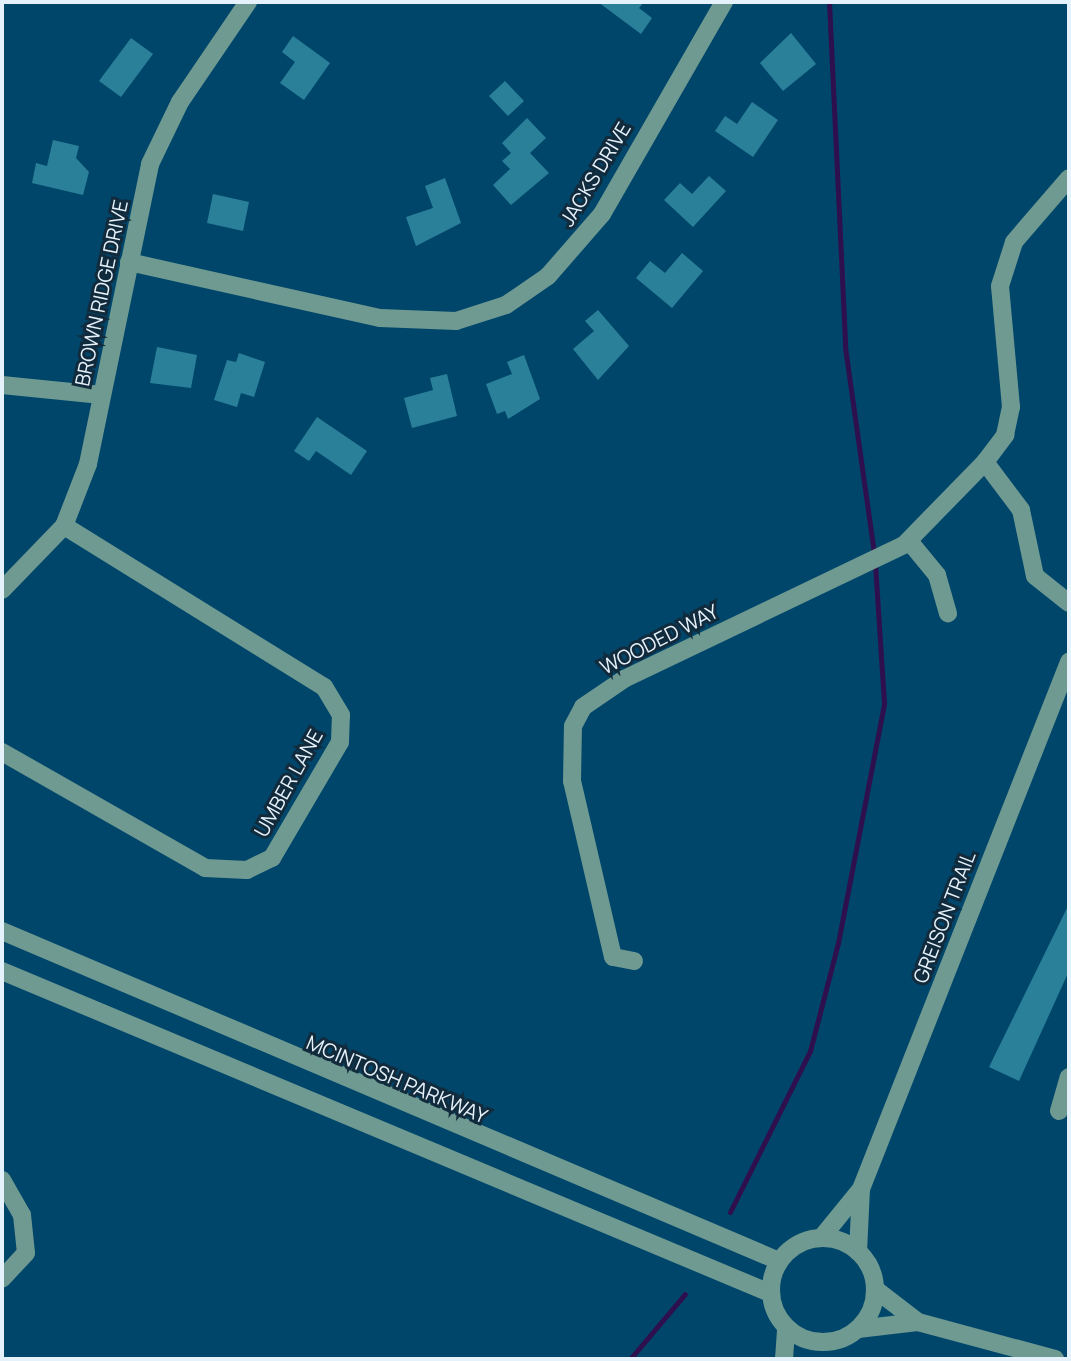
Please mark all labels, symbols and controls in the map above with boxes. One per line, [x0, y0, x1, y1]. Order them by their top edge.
street label: JACKS DRIVE [555, 118, 635, 230]
street label: BROWN RIDGE DRIVE [70, 198, 132, 388]
street label: WOODED WAY [596, 599, 722, 679]
street label: UMBER LANE [249, 725, 327, 841]
street label: GREISON TRAIL [908, 848, 980, 986]
street label: MCINTOSH PARKWAY [303, 1030, 491, 1128]

